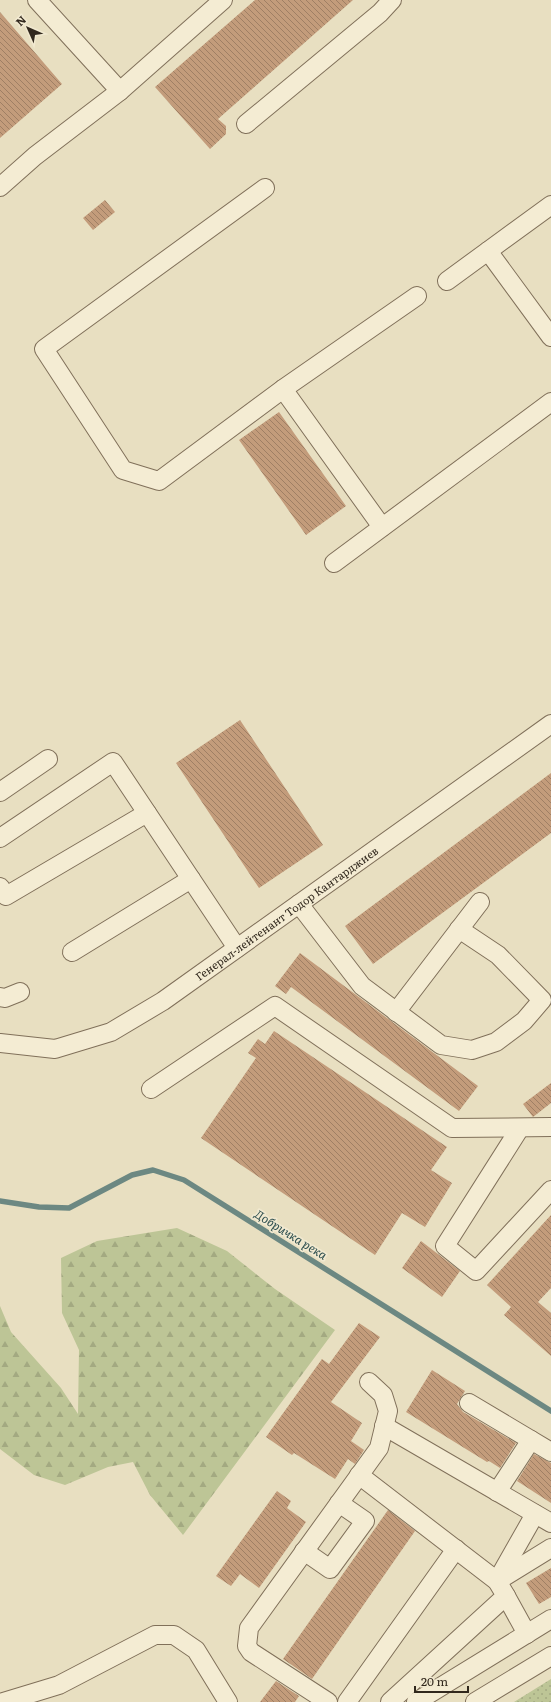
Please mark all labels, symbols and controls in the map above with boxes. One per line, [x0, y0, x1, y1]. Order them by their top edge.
north arrow [8, 8, 48, 48]
text: N [11, 11, 29, 29]
street label: Генерал-лейтенант Тодор Кантарджиев [192, 842, 381, 984]
water label: Добричка река [251, 1204, 331, 1264]
scale bar [415, 1668, 468, 1694]
text: 20 m [421, 1672, 448, 1690]

